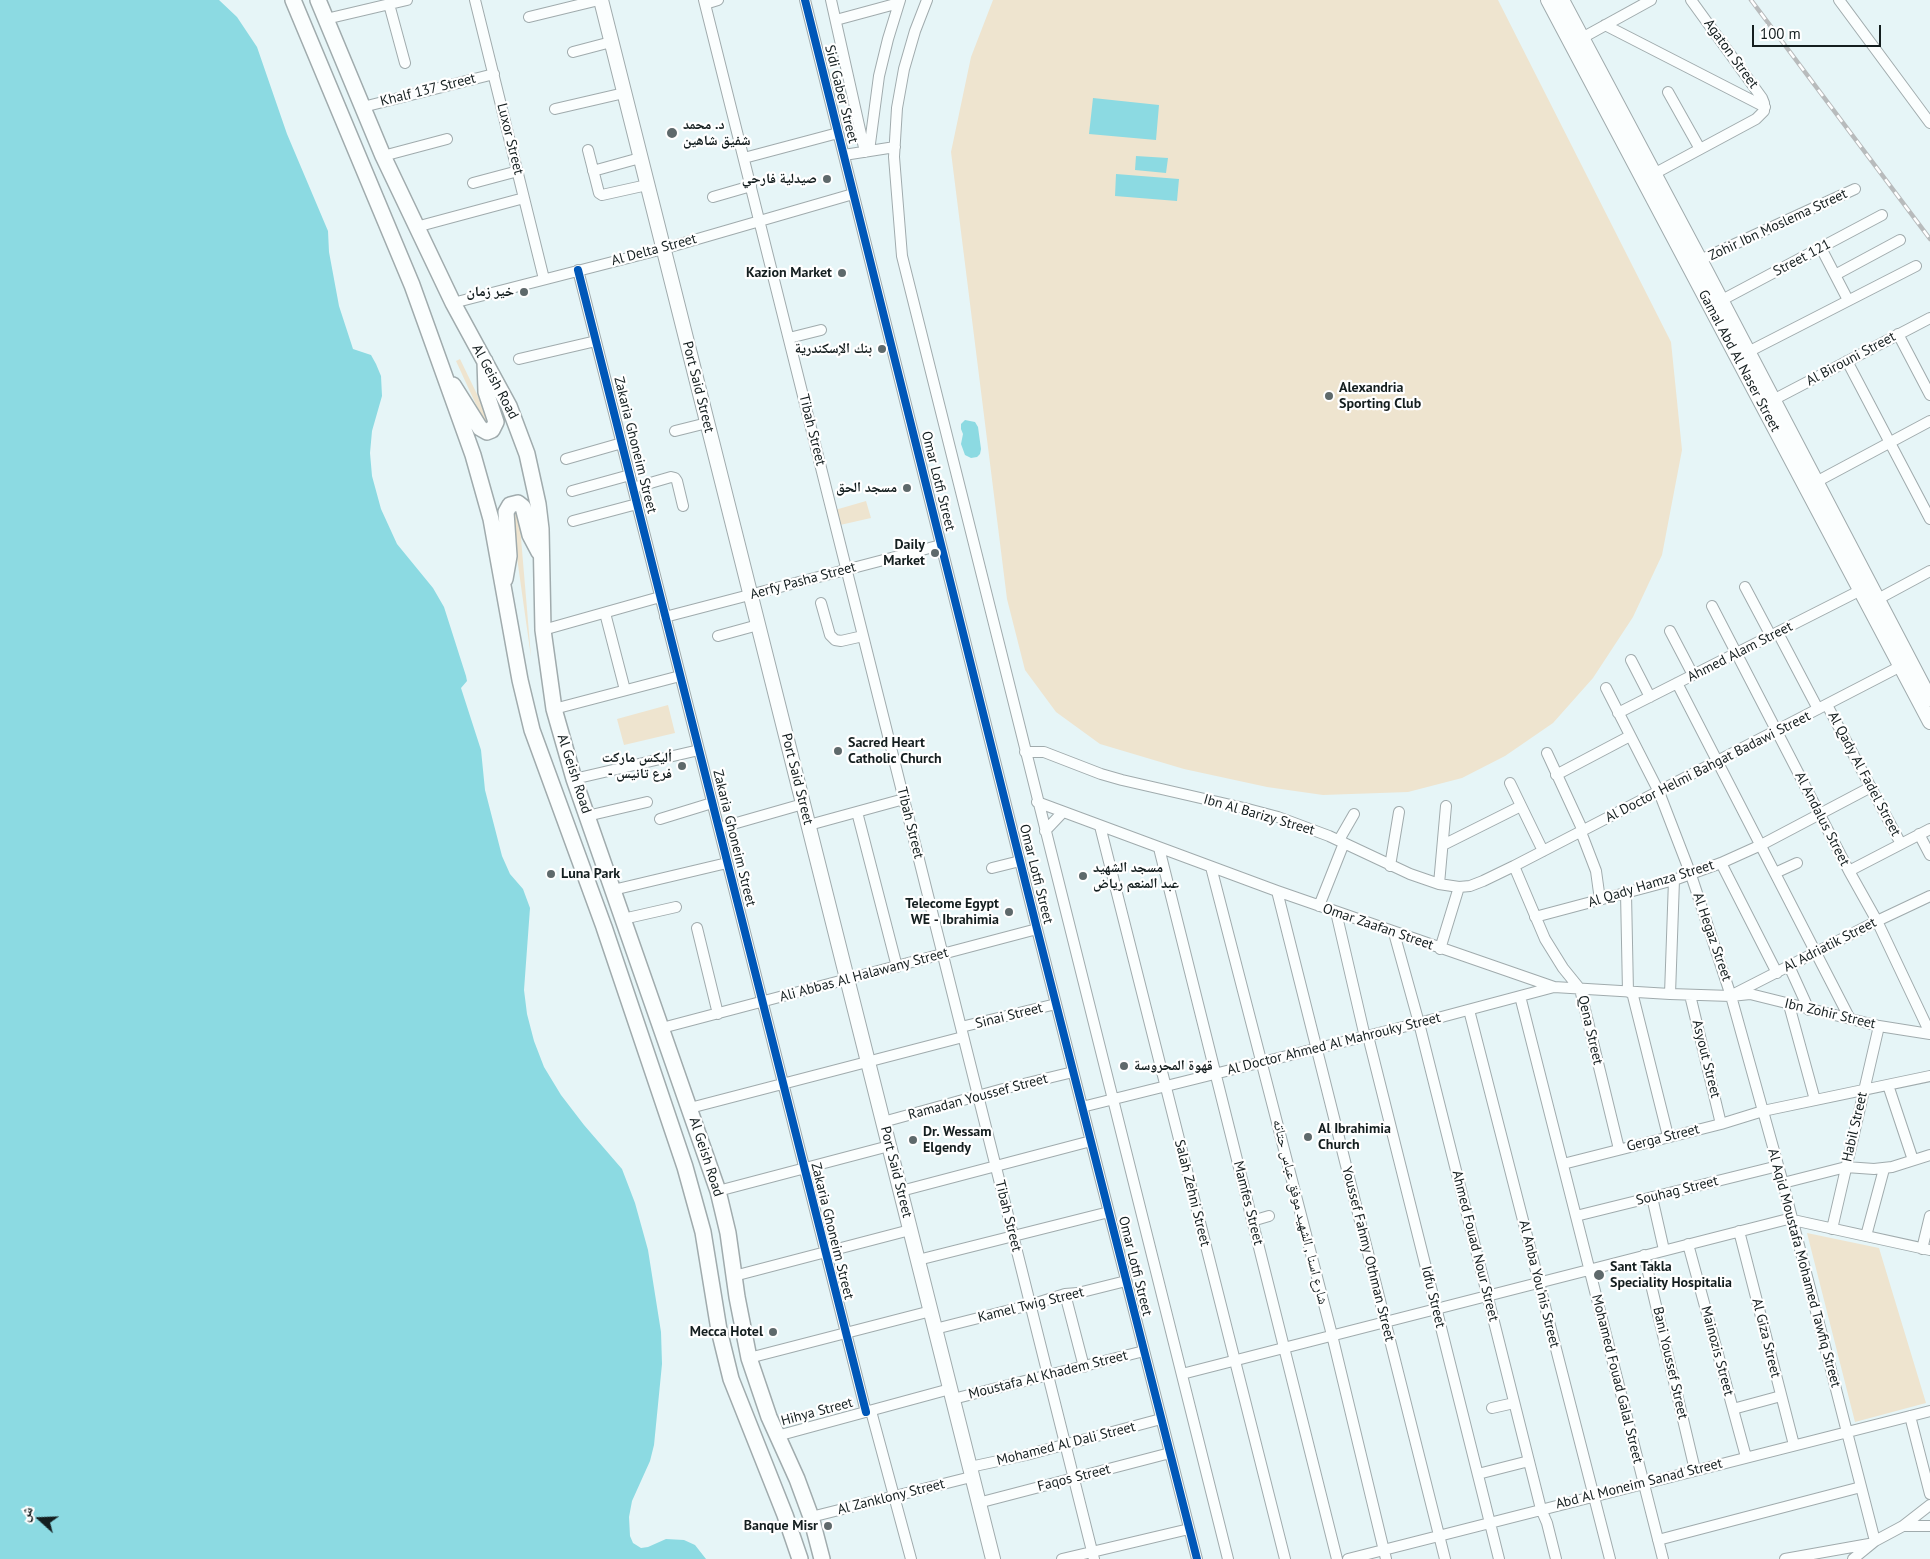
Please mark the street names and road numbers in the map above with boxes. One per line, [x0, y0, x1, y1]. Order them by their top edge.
street label: Agaton Street [1700, 16, 1762, 92]
street label: Sidi Gaber Street [821, 43, 861, 145]
street label: Khalf 137 Street [379, 70, 477, 110]
street label: Luxor Street [493, 101, 527, 177]
street label: Zohir Ibn Moslema Street [1706, 186, 1850, 264]
street label: Al Delta Street [610, 231, 698, 269]
street label: Street 121 [1771, 236, 1833, 280]
street label: Gamal Abd Al Naser Street [1694, 287, 1784, 435]
street label: Al Birouni Street [1804, 328, 1898, 390]
street label: Port Said Street [679, 340, 717, 434]
street label: Al Geish Road [468, 342, 522, 422]
street label: Zakaria Ghoneim Street [610, 375, 660, 515]
street label: Tibah Street [795, 392, 829, 468]
street label: Omar Lotfi Street [917, 429, 959, 533]
street label: Aerfy Pasha Street [748, 559, 858, 603]
street label: Ahmed Alam Street [1685, 618, 1795, 686]
street label: Al Doctor Helmi Bahgat Badawi Street [1603, 708, 1813, 826]
street label: Al Qady Al Fadel Street [1824, 709, 1904, 839]
street label: Al Geish Road [553, 732, 595, 816]
street label: Port Said Street [778, 732, 816, 826]
street label: Zakaria Ghoneim Street [709, 768, 759, 908]
street label: Al Andalus Street [1791, 769, 1853, 869]
street label: Tibah Street [893, 785, 927, 861]
street label: Ibn Al Barizy Street [1202, 791, 1316, 839]
street label: Omar Lotfi Street [1015, 822, 1057, 926]
street label: Al Qady Hamza Street [1586, 857, 1716, 911]
street label: Al Hegaz Street [1689, 890, 1735, 984]
street label: Omar Zaafan Street [1320, 900, 1436, 954]
street label: Al Adriatik Street [1781, 914, 1879, 976]
street label: Ali Abbas Al Halawany Street [778, 944, 950, 1006]
street label: Qena Street [1574, 994, 1606, 1066]
street label: Ibn Zohir Street [1783, 995, 1877, 1033]
street label: Sinai Street [973, 999, 1045, 1033]
street label: Al Doctor Ahmed Al Mahrouky Street [1226, 1009, 1442, 1079]
street label: Asyout Street [1688, 1018, 1724, 1100]
street label: Ramadan Youssef Street [906, 1070, 1050, 1124]
street label: Habil Street [1839, 1090, 1871, 1164]
street label: Al Geish Road [685, 1115, 727, 1199]
street label: شارع اسنا , الشهيد موفق عباس حتاته [1269, 1118, 1331, 1306]
street label: Gerga Street [1625, 1121, 1701, 1155]
street label: Port Said Street [877, 1125, 915, 1219]
street label: Salah Zehni Street [1171, 1138, 1213, 1248]
street label: Al Aqid Moustafa Mohamed Tawfiq Street [1764, 1147, 1844, 1389]
street label: Mamfes Street [1229, 1159, 1267, 1247]
street label: Zakaria Ghoneim Street [807, 1161, 857, 1301]
street label: Youssef Fahmy Othman Street [1338, 1165, 1398, 1343]
street label: Ahmed Fouad Nour Street [1448, 1169, 1502, 1323]
street label: Souhag Street [1634, 1173, 1720, 1209]
street label: Tibah Street [991, 1178, 1025, 1254]
street label: Omar Lotfi Street [1114, 1214, 1156, 1318]
street label: Al Anba You'nis Street [1515, 1219, 1563, 1349]
street label: Idfu Street [1417, 1264, 1449, 1330]
street label: Kamel Twig Street [976, 1284, 1086, 1326]
street label: Mohamed Fouad Galal Street [1588, 1293, 1646, 1465]
street label: Al Giza Street [1748, 1297, 1784, 1379]
street label: Mainozis Street [1697, 1304, 1737, 1398]
street label: Bani Youssef Street [1649, 1305, 1691, 1421]
street label: Moustafa Al Khadem Street [967, 1347, 1129, 1403]
street label: Hihya Street [779, 1394, 855, 1430]
street label: Mohamed Al Dali Street [995, 1419, 1137, 1469]
street label: Abd Al Moneim Sanad Street [1554, 1455, 1724, 1513]
street label: Faqos Street [1036, 1461, 1112, 1495]
street label: Al Zanklony Street [836, 1476, 946, 1518]

